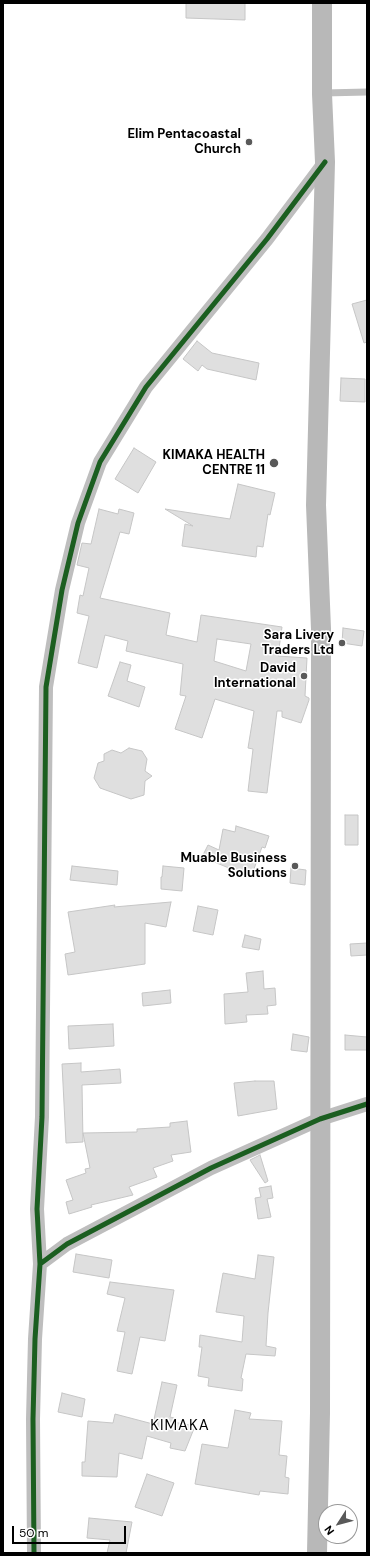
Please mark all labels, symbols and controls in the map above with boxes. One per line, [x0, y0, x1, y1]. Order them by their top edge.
place label: Elim Pentacoastal Church [127, 127, 241, 158]
marker: Elim Pentacoastal Church [244, 137, 254, 147]
place label: KIMAKA HEALTH CENTRE 11 [163, 448, 265, 479]
marker: KIMAKA HEALTH CENTRE 11 [268, 457, 280, 469]
place label: Sara Livery Traders Ltd [262, 628, 334, 659]
marker: Sara Livery Traders Ltd [337, 638, 347, 648]
place label: David International [214, 661, 296, 692]
marker: David International [299, 671, 309, 681]
place label: Muable Business Solutions [181, 851, 287, 882]
marker: Muable Business Solutions [290, 861, 300, 871]
district label: KIMAKA [150, 1417, 210, 1435]
north arrow [318, 1504, 358, 1544]
scale bar [14, 1518, 128, 1544]
text: N [321, 1523, 337, 1538]
text: 50 m [19, 1525, 48, 1541]

